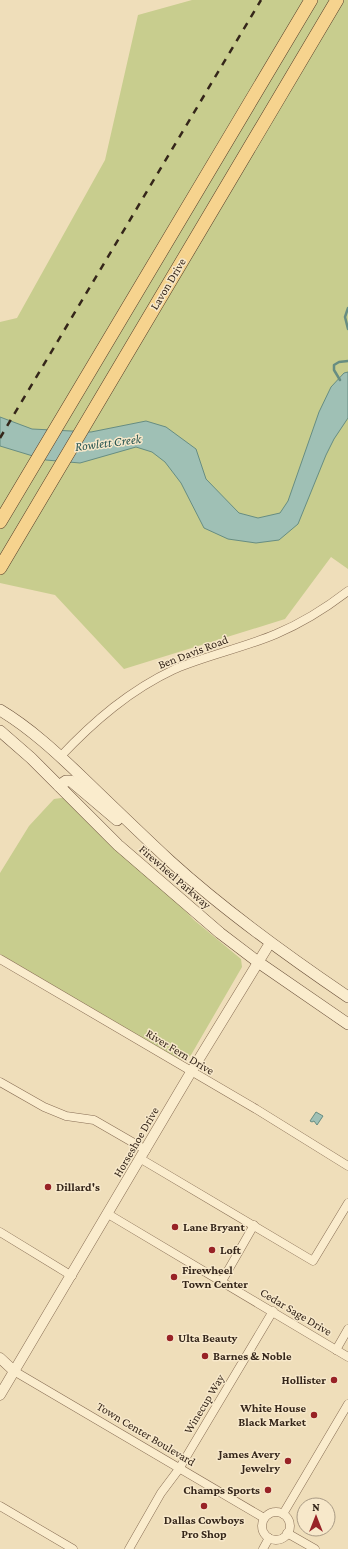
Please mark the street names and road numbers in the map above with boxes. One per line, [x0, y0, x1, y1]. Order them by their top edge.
street label: Lavon Drive [147, 256, 189, 312]
street label: Ben Davis Road [156, 632, 231, 672]
street label: Firewheel Parkway [136, 842, 214, 912]
street label: River Fern Drive [143, 1026, 217, 1078]
street label: Horseshoe Drive [110, 1104, 162, 1180]
street label: Cedar Sage Drive [258, 1285, 334, 1339]
street label: Winecup Way [181, 1371, 228, 1436]
street label: Town Center Boulevard [94, 1399, 198, 1469]

